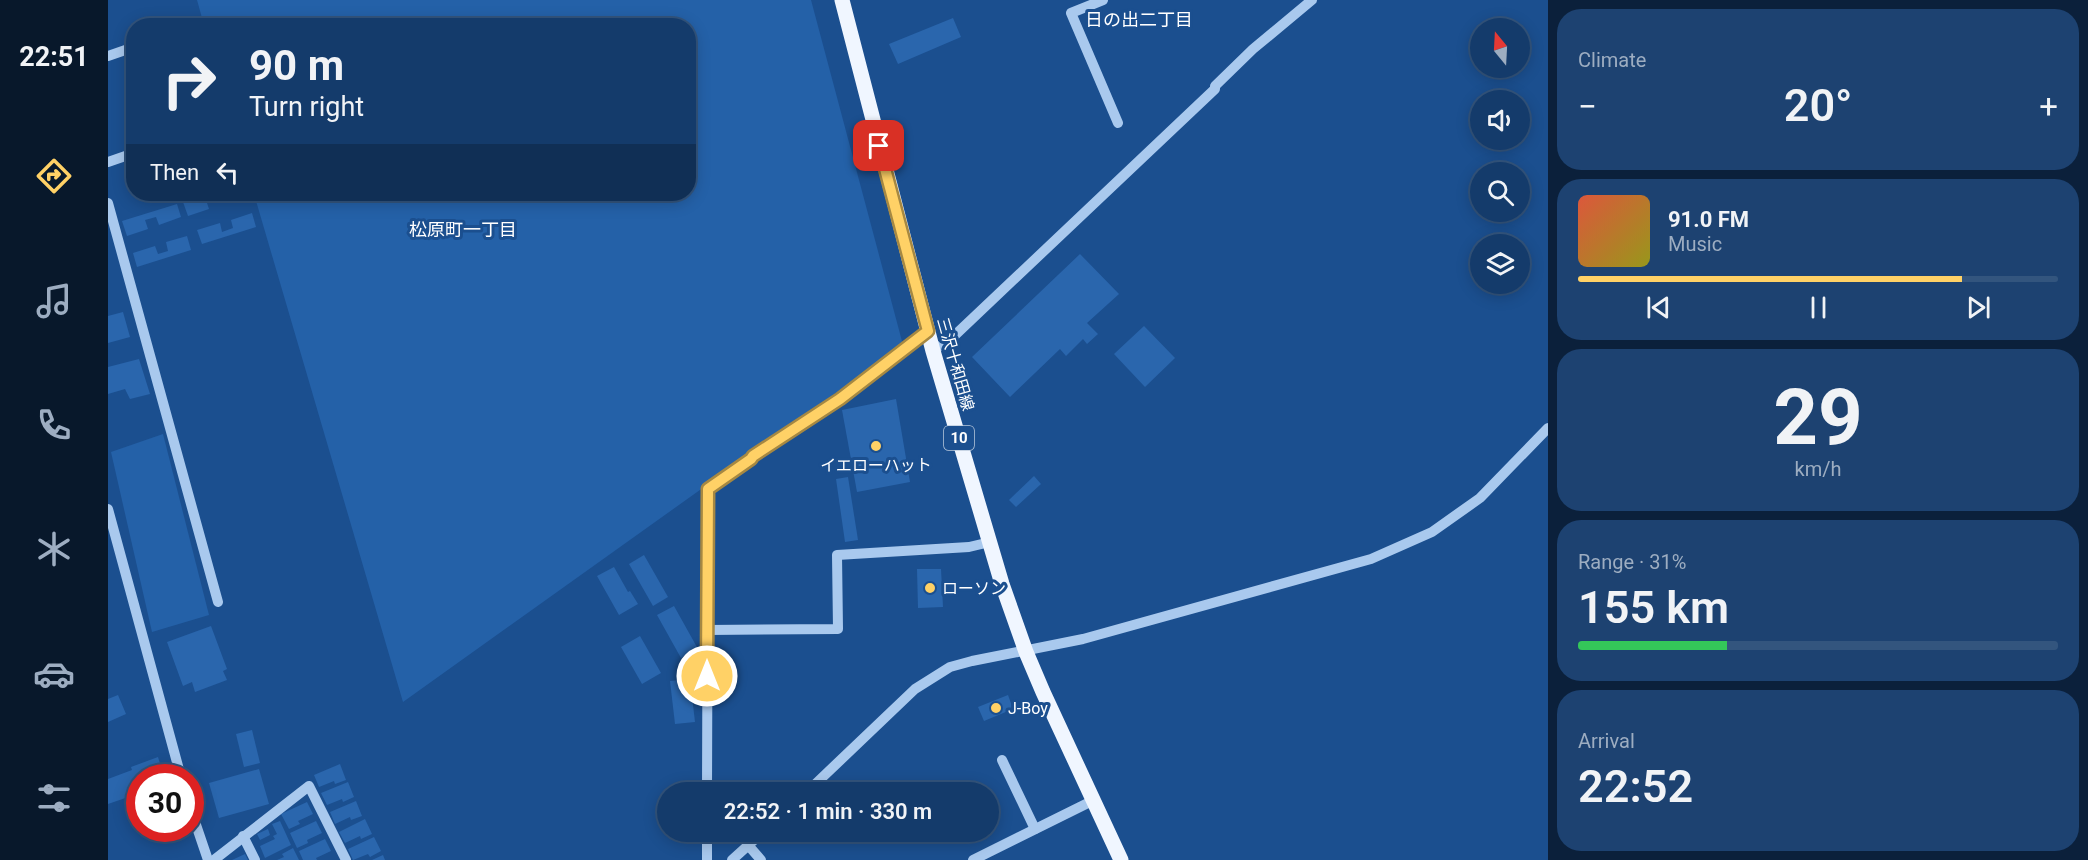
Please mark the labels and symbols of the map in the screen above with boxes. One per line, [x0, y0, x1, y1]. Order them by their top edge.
district label: 日の出二丁目 [1085, 9, 1193, 30]
north arrow [1470, 18, 1530, 78]
pin [853, 120, 904, 171]
district label: 松原町一丁目 [409, 219, 517, 240]
street label: 三沢十和田線 [933, 315, 978, 413]
road number: 10 [944, 426, 974, 450]
marker: イエローハット [869, 439, 883, 453]
place label: イエローハット [820, 456, 932, 475]
place label: ローソン [942, 579, 1006, 598]
marker: ローソン [923, 581, 937, 595]
position arrow [675, 644, 739, 708]
place label: J-Boy [1008, 699, 1048, 718]
marker: J-Boy [989, 701, 1003, 715]
speed limit sign: 30 [126, 764, 204, 842]

